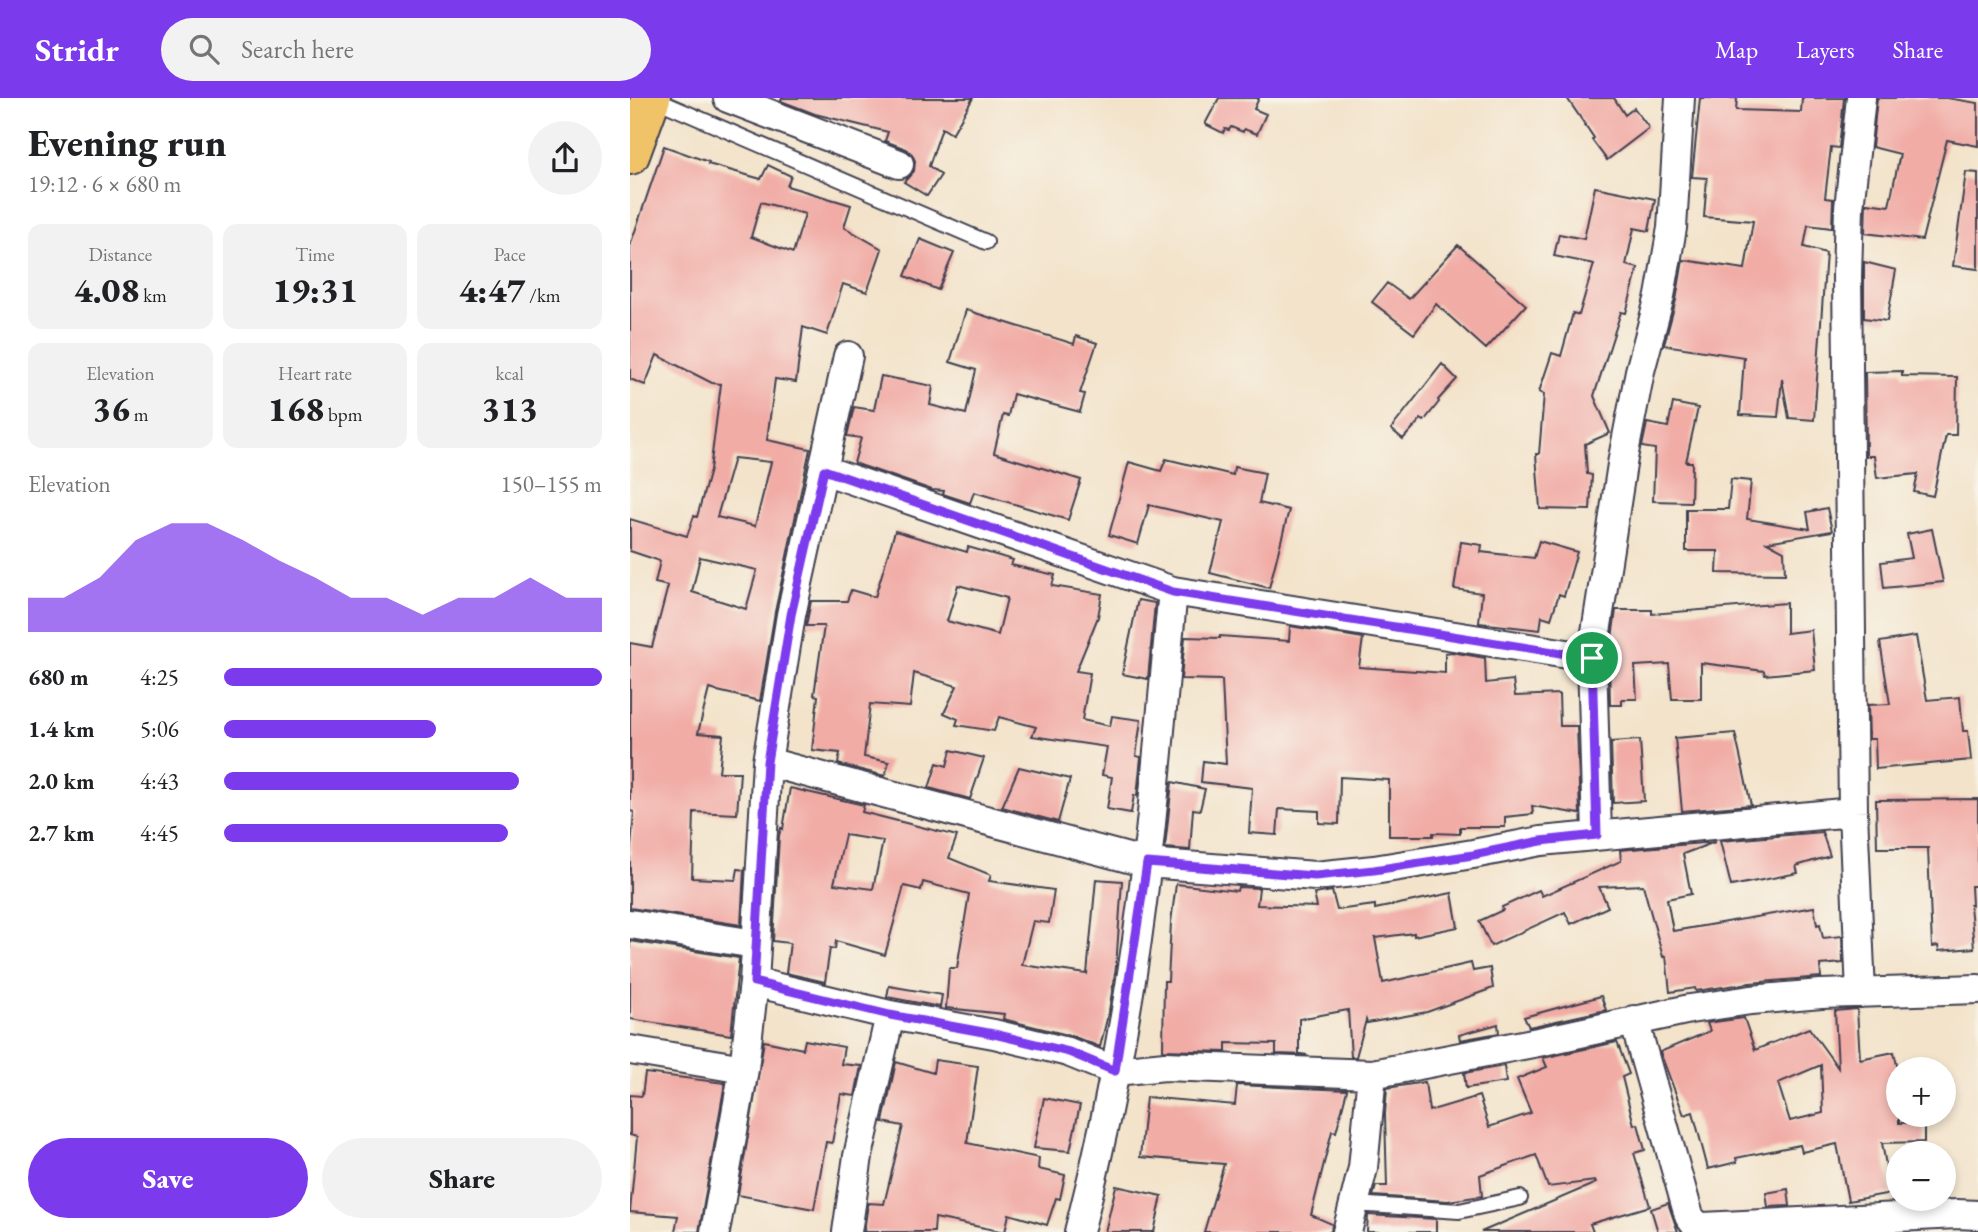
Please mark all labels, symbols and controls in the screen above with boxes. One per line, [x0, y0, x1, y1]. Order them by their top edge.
search box [161, 18, 651, 81]
text: Stridr [35, 28, 119, 71]
icon: search [185, 30, 223, 68]
text: Search here [241, 32, 354, 66]
text: Map [1715, 34, 1758, 65]
text: Layers [1796, 34, 1855, 65]
text: Share [1893, 34, 1943, 65]
text: Evening run [28, 118, 226, 167]
button: share [528, 121, 602, 195]
text: 19:12 · 6 × 680 m [28, 169, 181, 199]
text: Distance [89, 242, 152, 267]
text: Time [295, 242, 335, 267]
text: Pace [494, 242, 526, 267]
text: 4.08 [74, 267, 139, 312]
text: 19:31 [272, 267, 358, 312]
text: 4:47 [459, 267, 526, 312]
text: km [139, 283, 167, 308]
text: /km [526, 283, 561, 308]
text: Elevation [86, 361, 155, 386]
text: Heart rate [278, 361, 352, 386]
text: kcal [495, 361, 524, 386]
text: 36 [92, 386, 130, 431]
text: 168 [268, 386, 324, 431]
text: 313 [481, 386, 538, 431]
text: m [130, 402, 149, 427]
text: bpm [324, 402, 362, 427]
text: Elevation [28, 469, 111, 499]
text: 150–155 m [501, 469, 602, 499]
pin [1562, 628, 1622, 688]
icon: arrive [1573, 639, 1611, 677]
text: 680 m [28, 662, 89, 692]
text: 4:25 [140, 662, 179, 692]
text: 1.4 km [28, 714, 95, 744]
text: 5:06 [140, 714, 179, 744]
text: 2.0 km [28, 766, 95, 796]
text: 4:43 [140, 766, 179, 796]
text: 2.7 km [28, 818, 95, 848]
text: 4:45 [140, 818, 179, 848]
map controls [1886, 1057, 1956, 1211]
button: + [1886, 1057, 1956, 1127]
button: Save [28, 1138, 308, 1218]
button: Share [322, 1138, 602, 1218]
button: − [1886, 1141, 1956, 1211]

